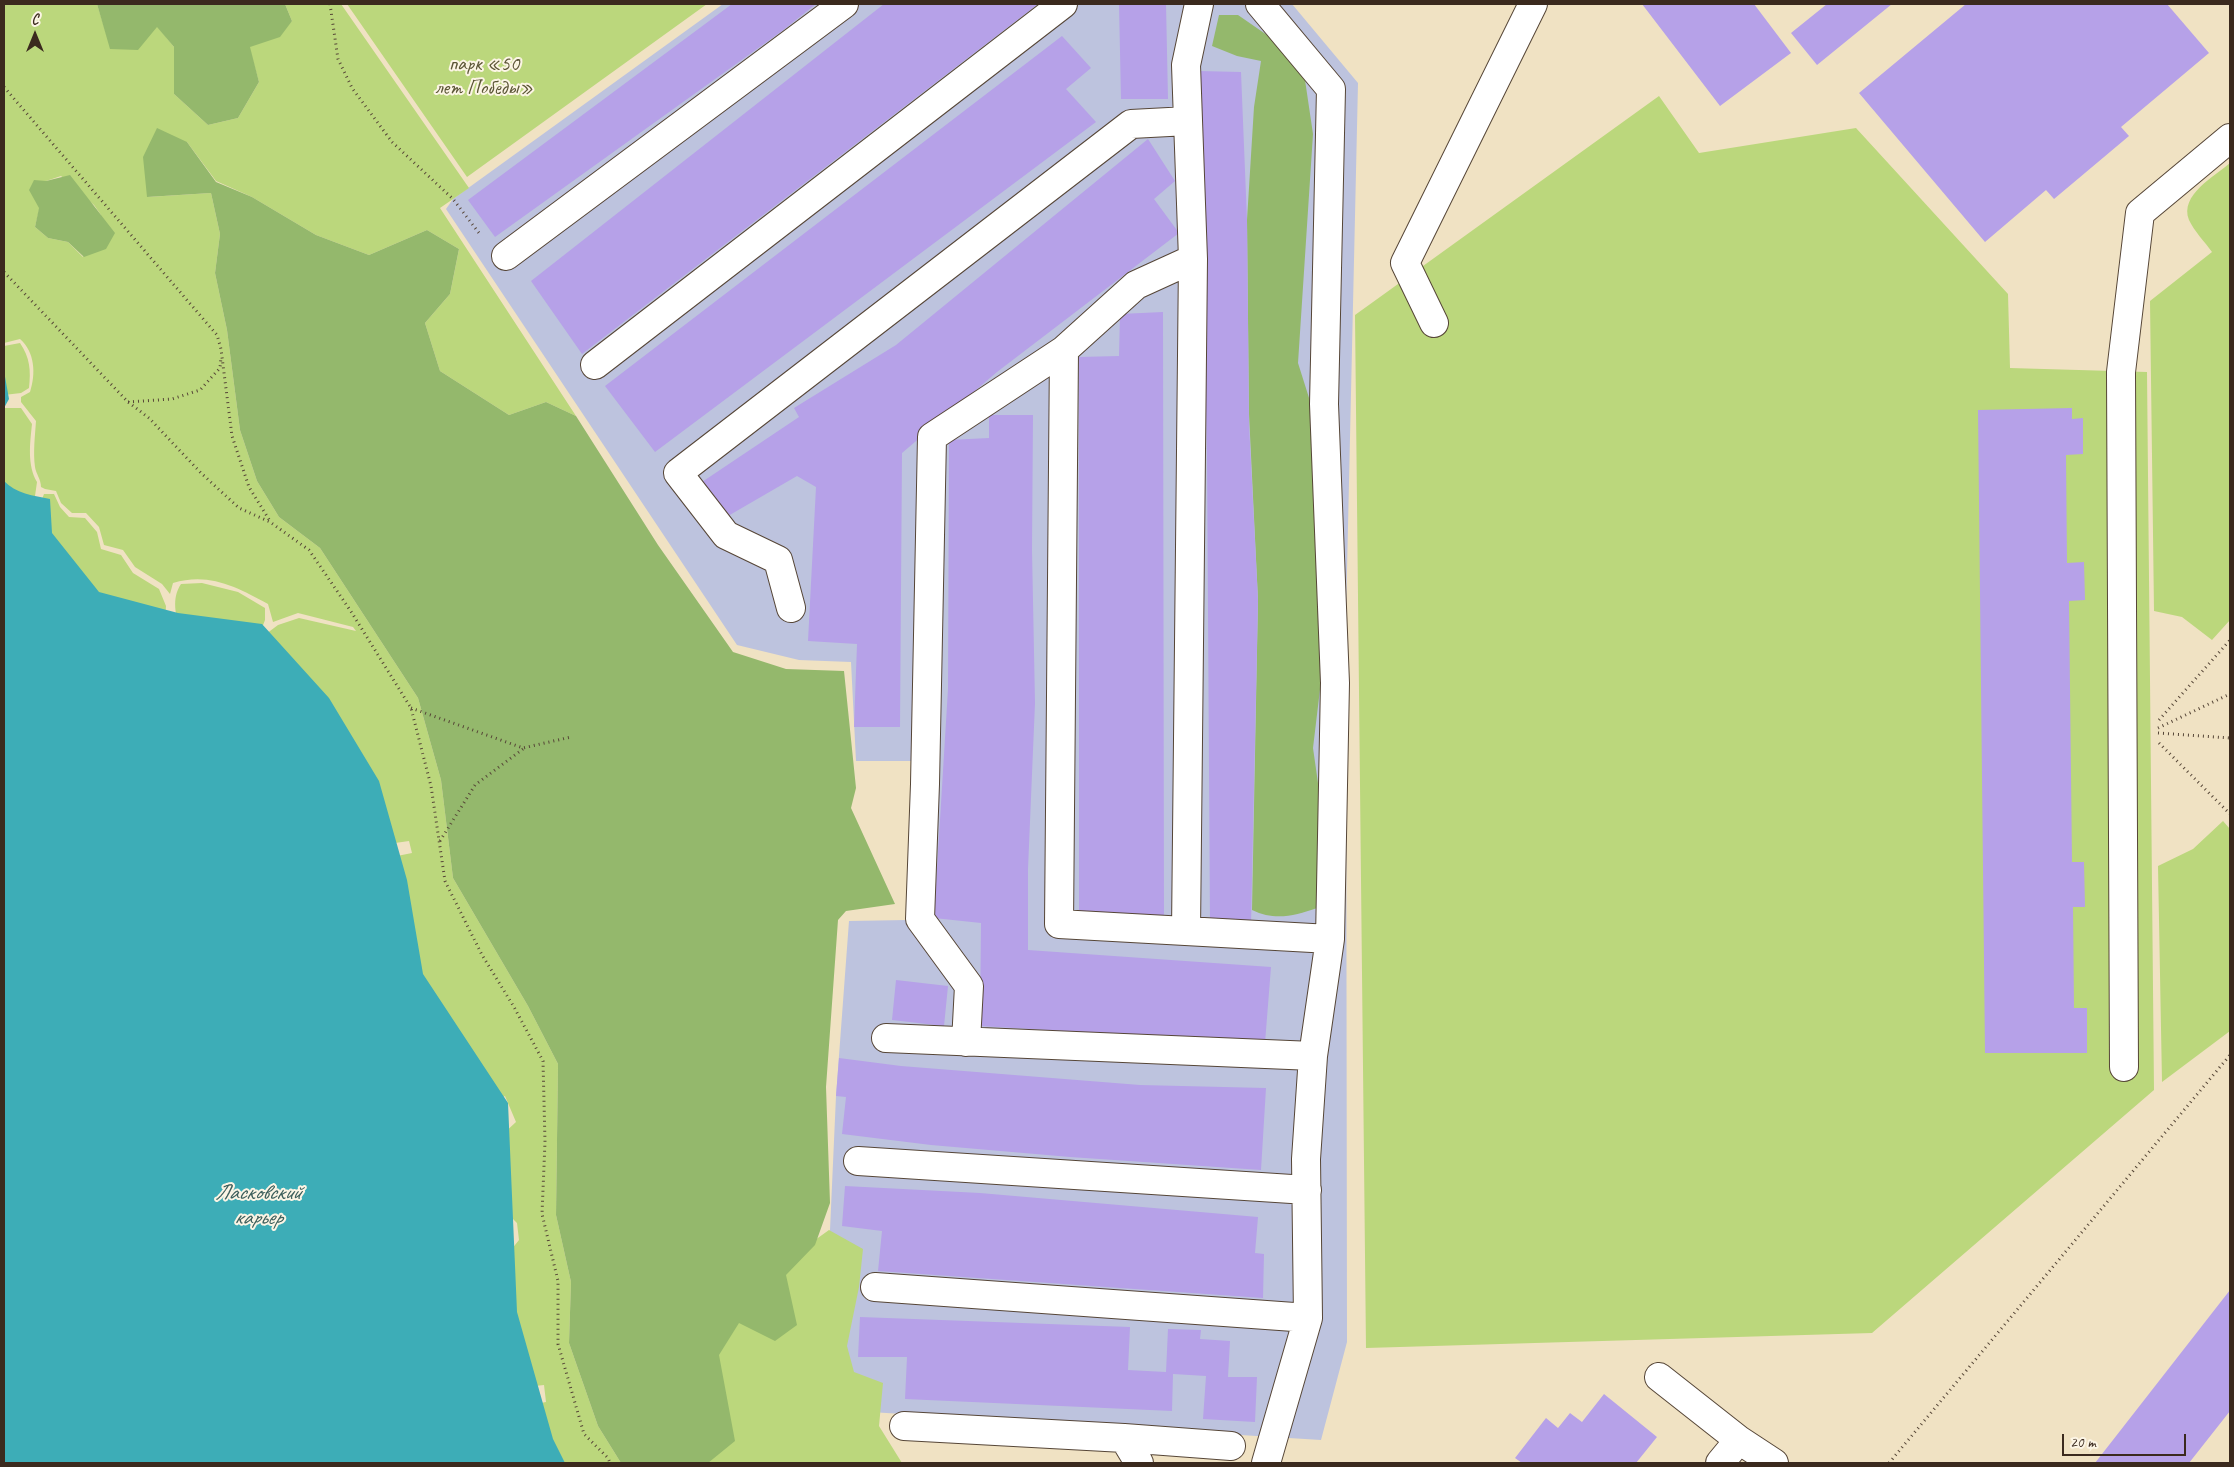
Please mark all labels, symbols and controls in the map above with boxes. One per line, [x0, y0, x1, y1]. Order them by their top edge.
north arrow [10, 10, 60, 60]
text: С [32, 11, 38, 28]
park label: парк «50 лет Победы» [435, 51, 533, 101]
water label: Ласковский карьер [215, 1180, 301, 1232]
scale bar [2064, 1424, 2188, 1456]
text: 20 m [2070, 1433, 2096, 1452]

